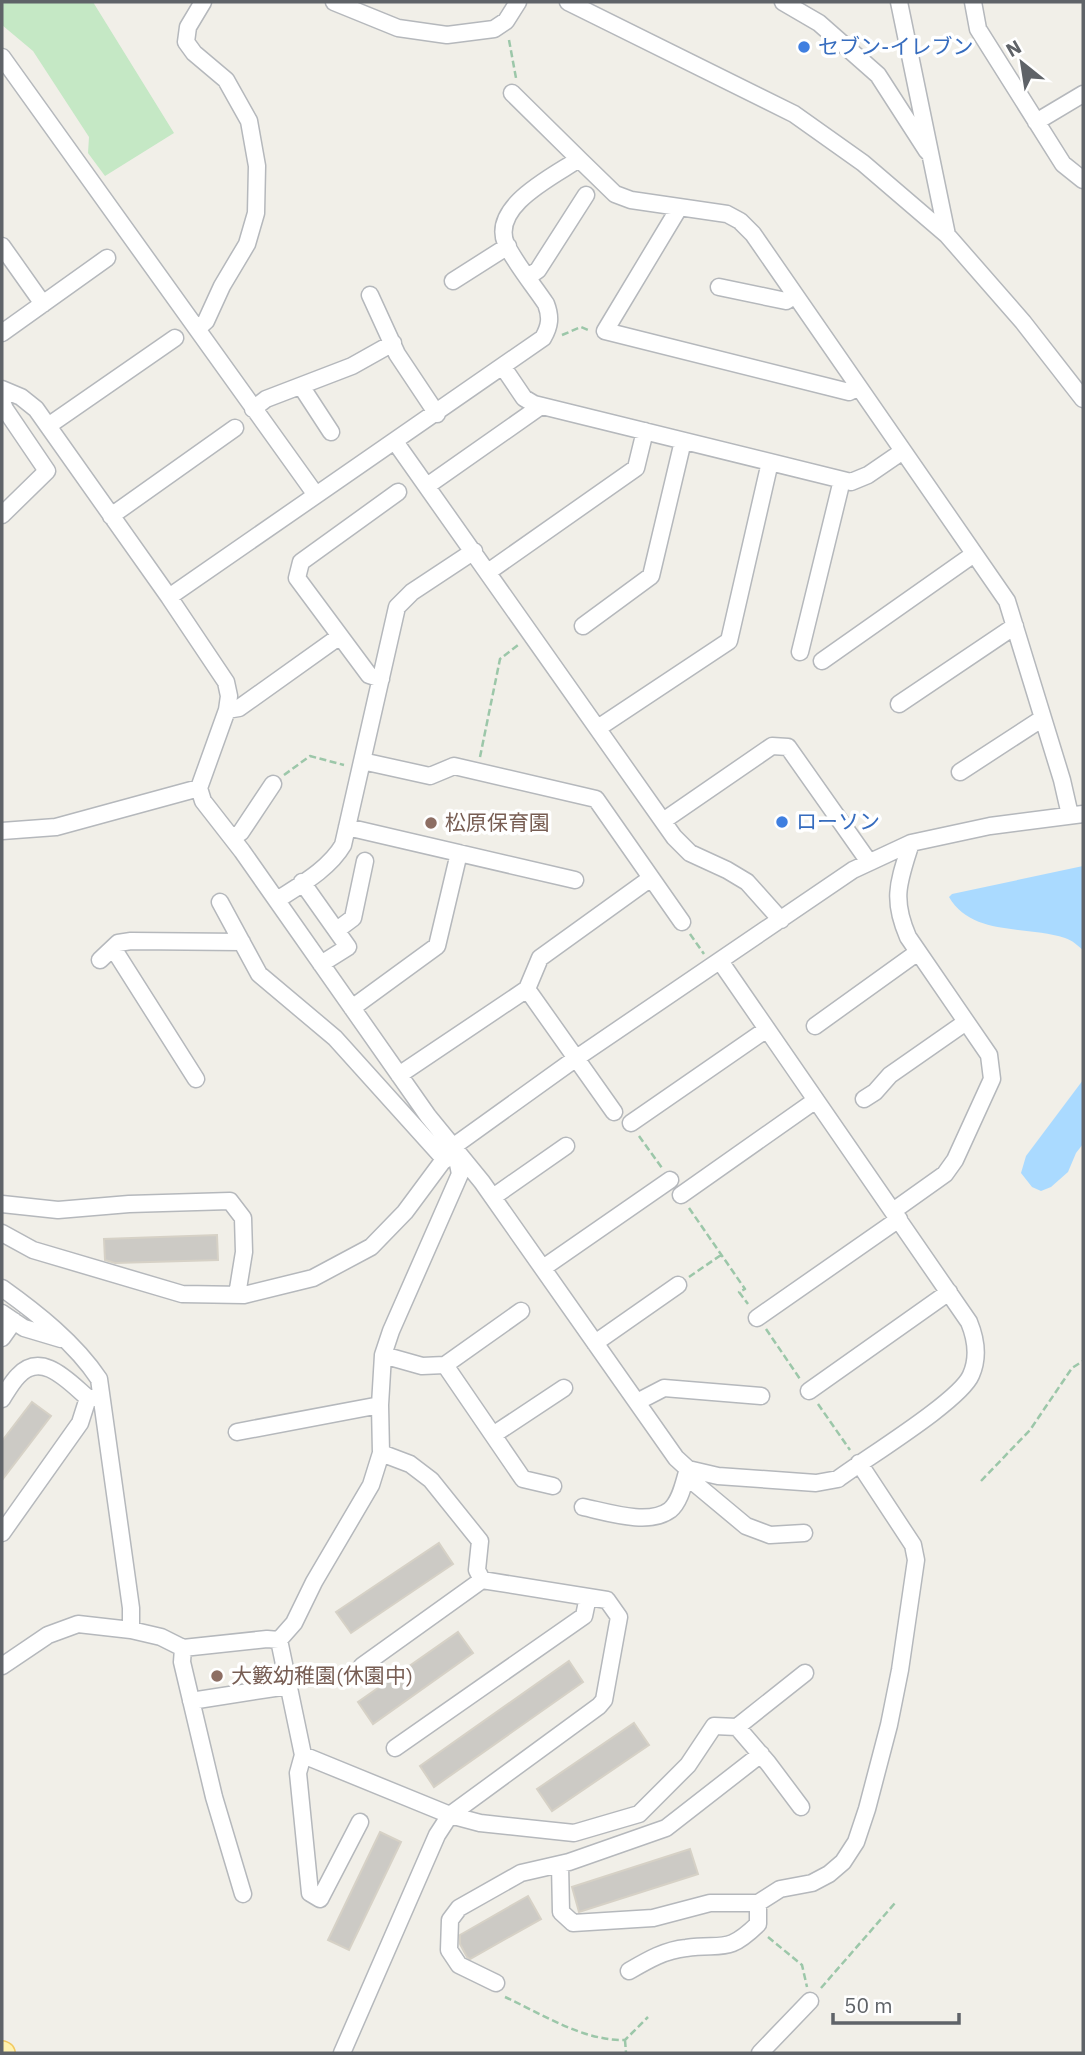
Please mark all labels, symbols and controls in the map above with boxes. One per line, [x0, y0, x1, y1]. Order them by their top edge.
north arrow [987, 28, 1057, 98]
place label: セブン-イレブン [818, 32, 973, 60]
text: N [1002, 34, 1025, 62]
marker: セブン-イレブン [796, 39, 812, 55]
place label: ローソン [796, 807, 880, 835]
place label: 松原保育園 [445, 808, 550, 836]
marker: ローソン [774, 814, 790, 830]
marker: 松原保育園 [423, 815, 439, 831]
place label: 大籔幼稚園(休園中) [231, 1661, 413, 1689]
marker: 大籔幼稚園(休園中) [209, 1668, 225, 1684]
scale bar [833, 1982, 959, 2026]
text: 50 m [844, 1991, 893, 2019]

